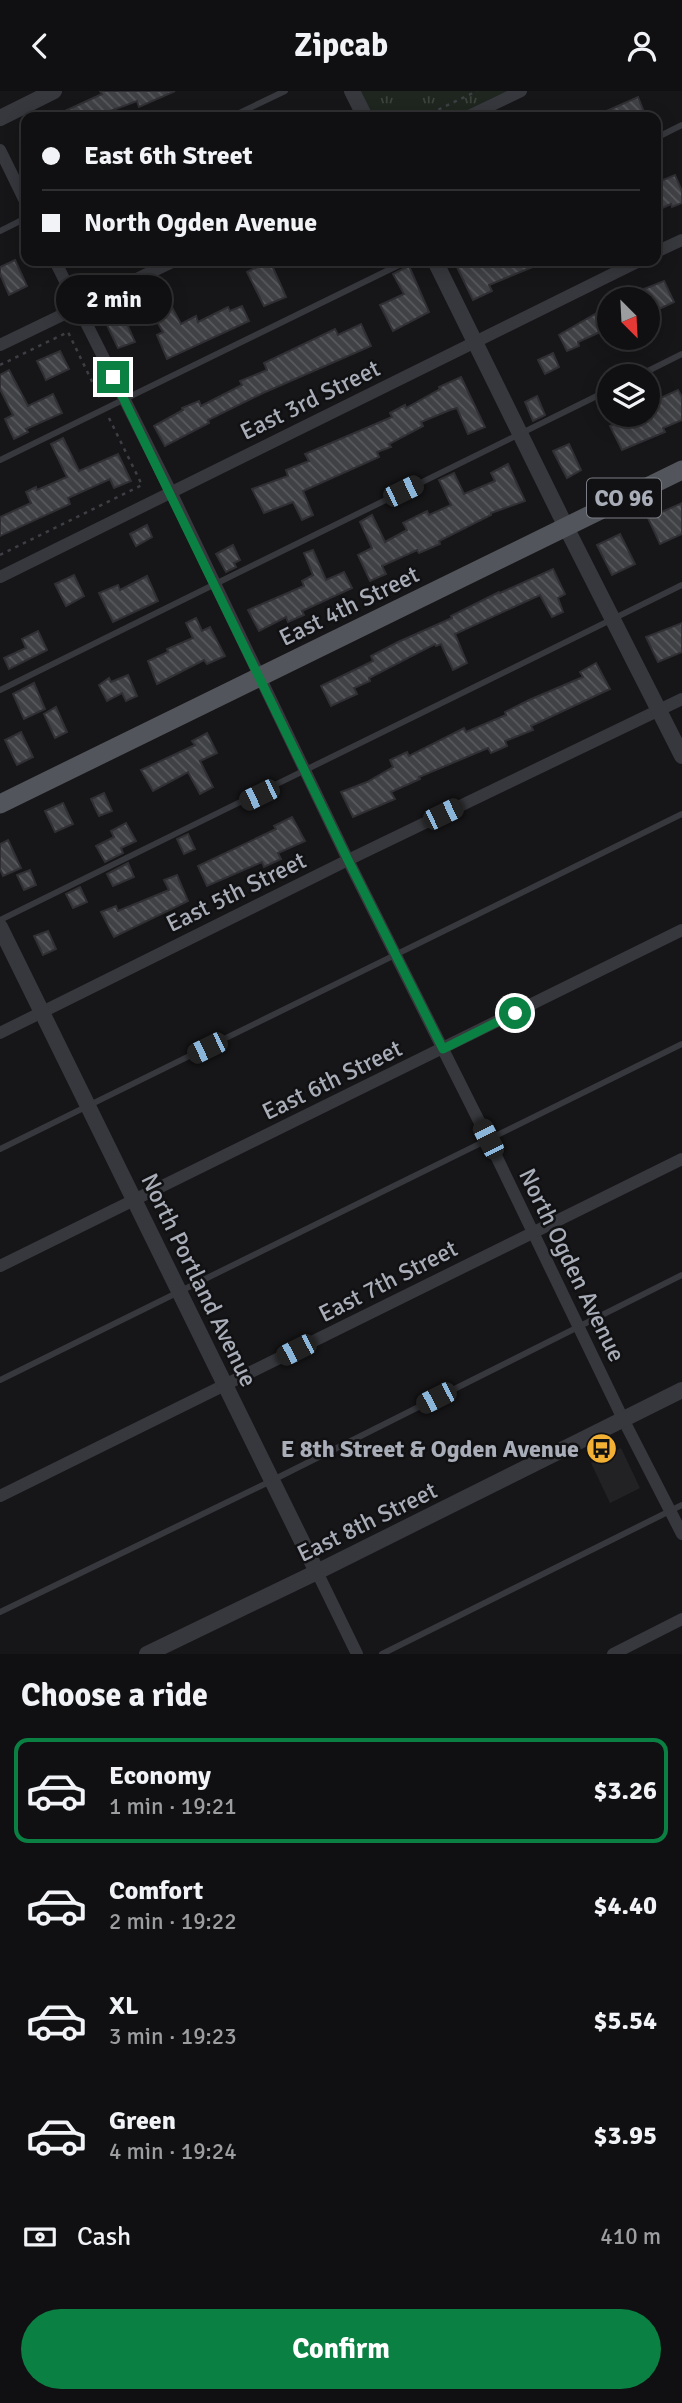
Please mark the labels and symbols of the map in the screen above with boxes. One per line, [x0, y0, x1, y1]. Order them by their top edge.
callout: 2 min [55, 275, 171, 324]
north arrow [597, 287, 660, 350]
street label: East 3rd Street [235, 353, 385, 447]
route end [97, 361, 129, 393]
car [380, 472, 427, 510]
road number: CO 96 [587, 479, 661, 517]
street label: East 4th Street [274, 559, 424, 653]
car [236, 776, 283, 814]
car [420, 795, 467, 833]
street label: East 5th Street [161, 845, 311, 939]
route start [499, 997, 531, 1029]
car [184, 1029, 231, 1067]
street label: East 6th Street [257, 1033, 407, 1127]
car [470, 1116, 507, 1162]
street label: North Ogden Avenue [512, 1163, 632, 1367]
street label: North Portland Avenue [134, 1169, 264, 1391]
street label: East 7th Street [313, 1233, 463, 1329]
car [273, 1331, 320, 1369]
car [413, 1379, 460, 1417]
bus stop icon: E 8th Street & Ogden Avenue [585, 1432, 619, 1466]
place label: E 8th Street & Ogden Avenue [281, 1434, 579, 1464]
street label: East 8th Street [292, 1475, 442, 1569]

